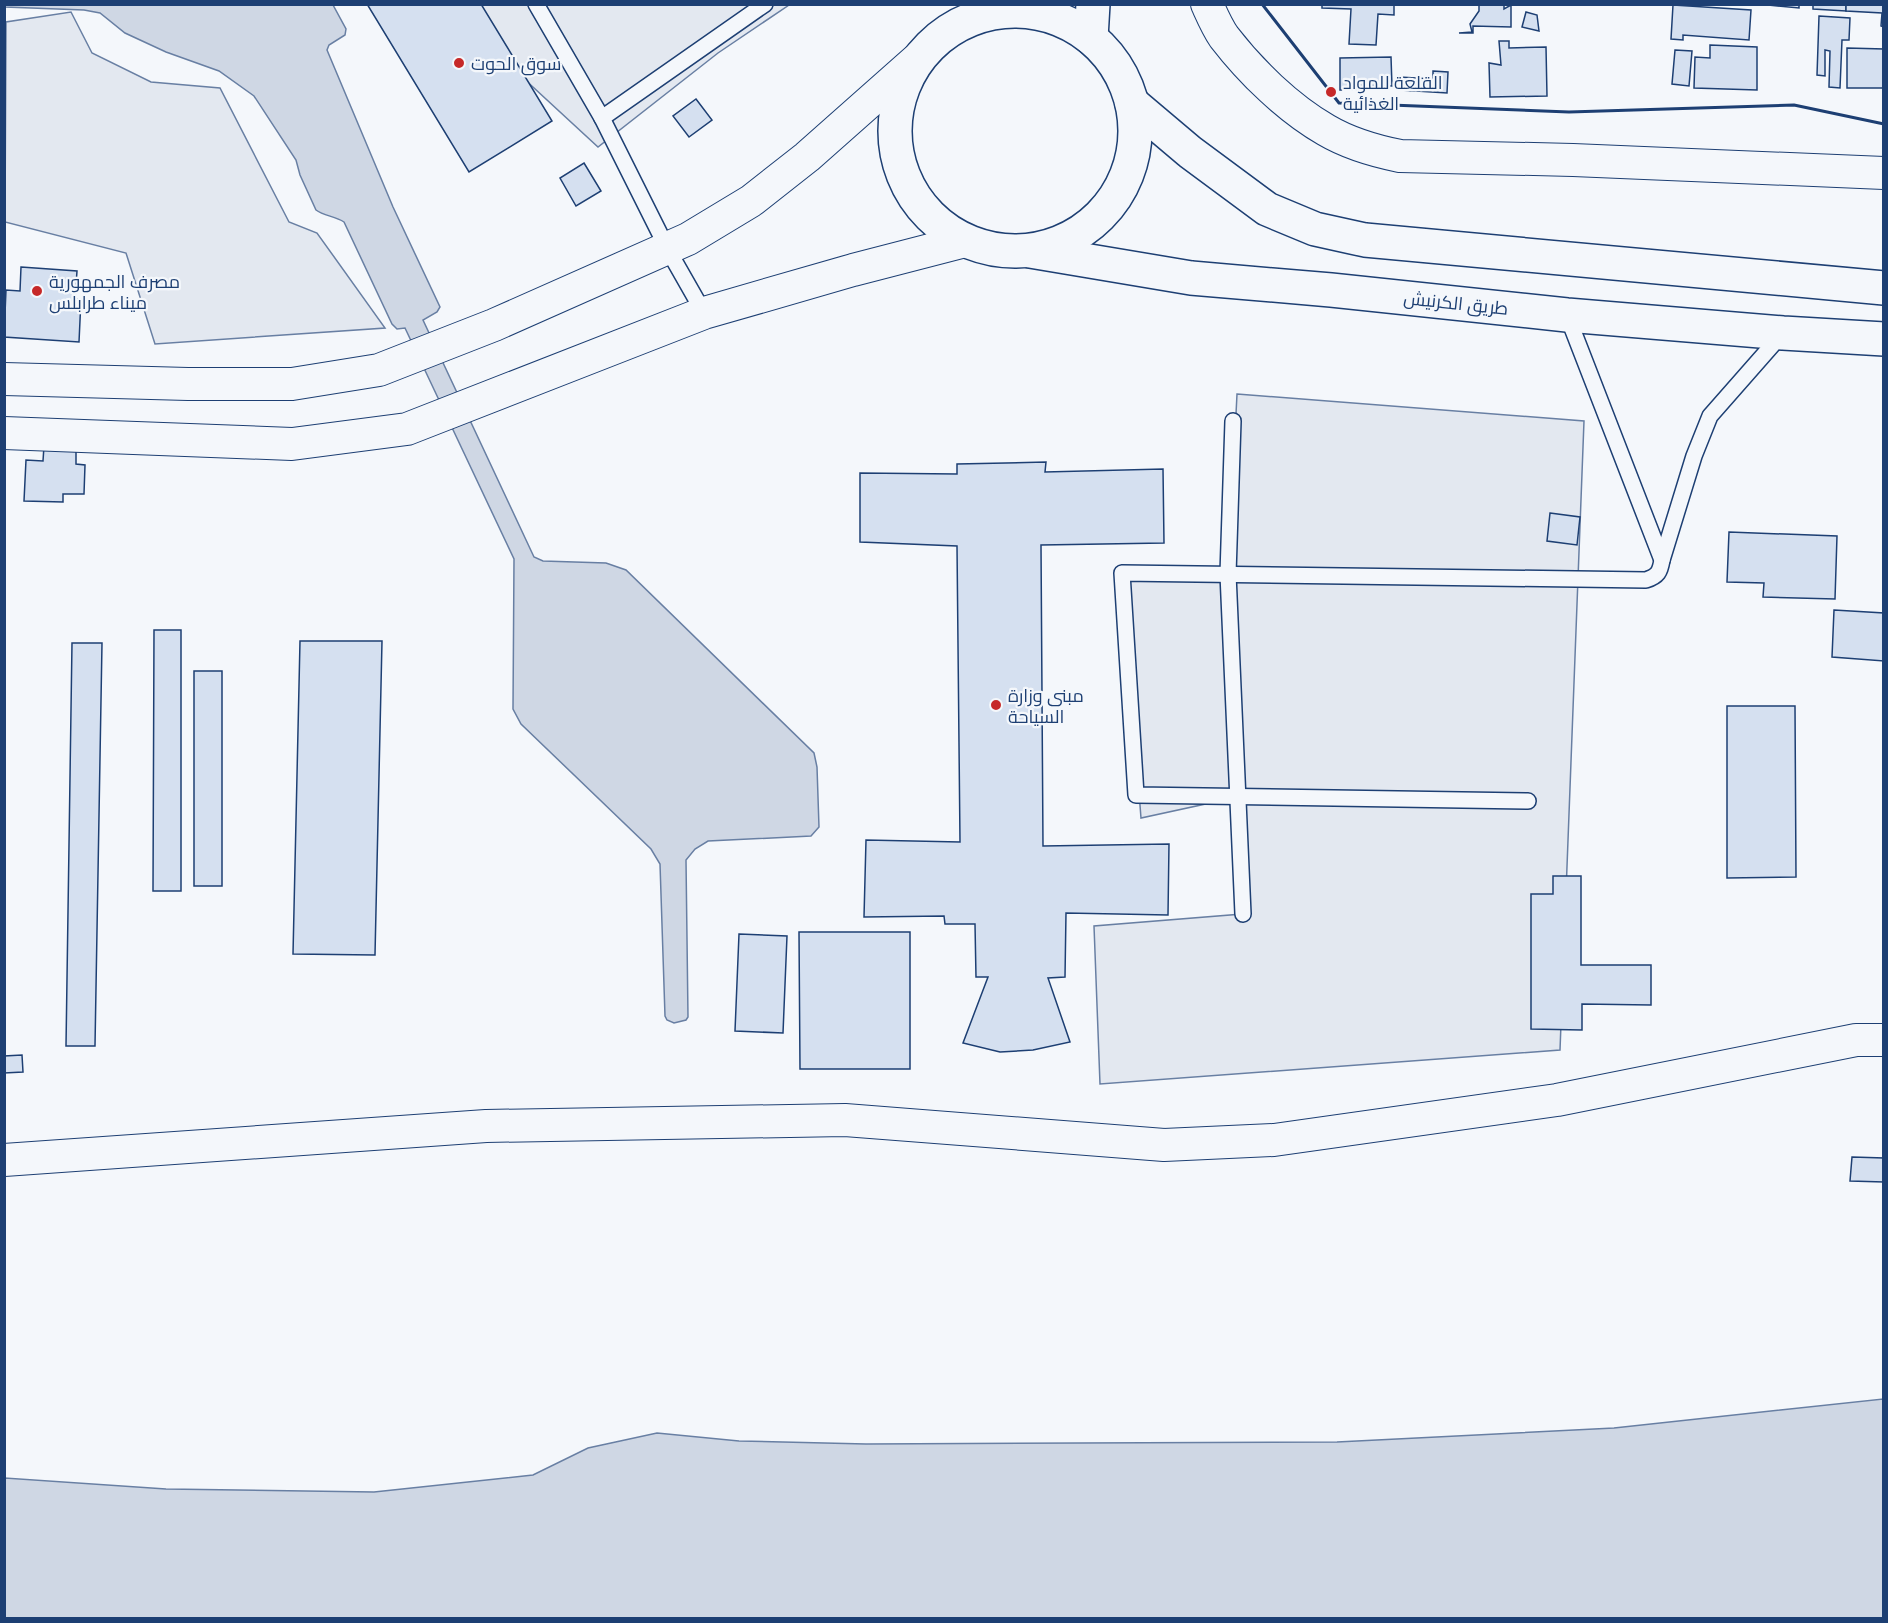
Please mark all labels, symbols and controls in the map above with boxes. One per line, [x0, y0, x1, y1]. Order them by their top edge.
place label: سوق الحوت [471, 53, 561, 76]
marker: سوق الحوت [452, 56, 466, 70]
place label: القلعة للمواد الغذائية [1343, 72, 1443, 114]
marker: القلعة للمواد الغذائية [1324, 85, 1338, 99]
place label: مصرف الجمهورية ميناء طرابلس [49, 271, 180, 314]
marker: مصرف الجمهورية ميناء طرابلس [30, 284, 44, 298]
street label: طريق الكرنيش [1402, 287, 1509, 321]
place label: مبنى وزارة السياحة [1008, 685, 1084, 727]
marker: مبنى وزارة السياحة [989, 698, 1003, 712]

